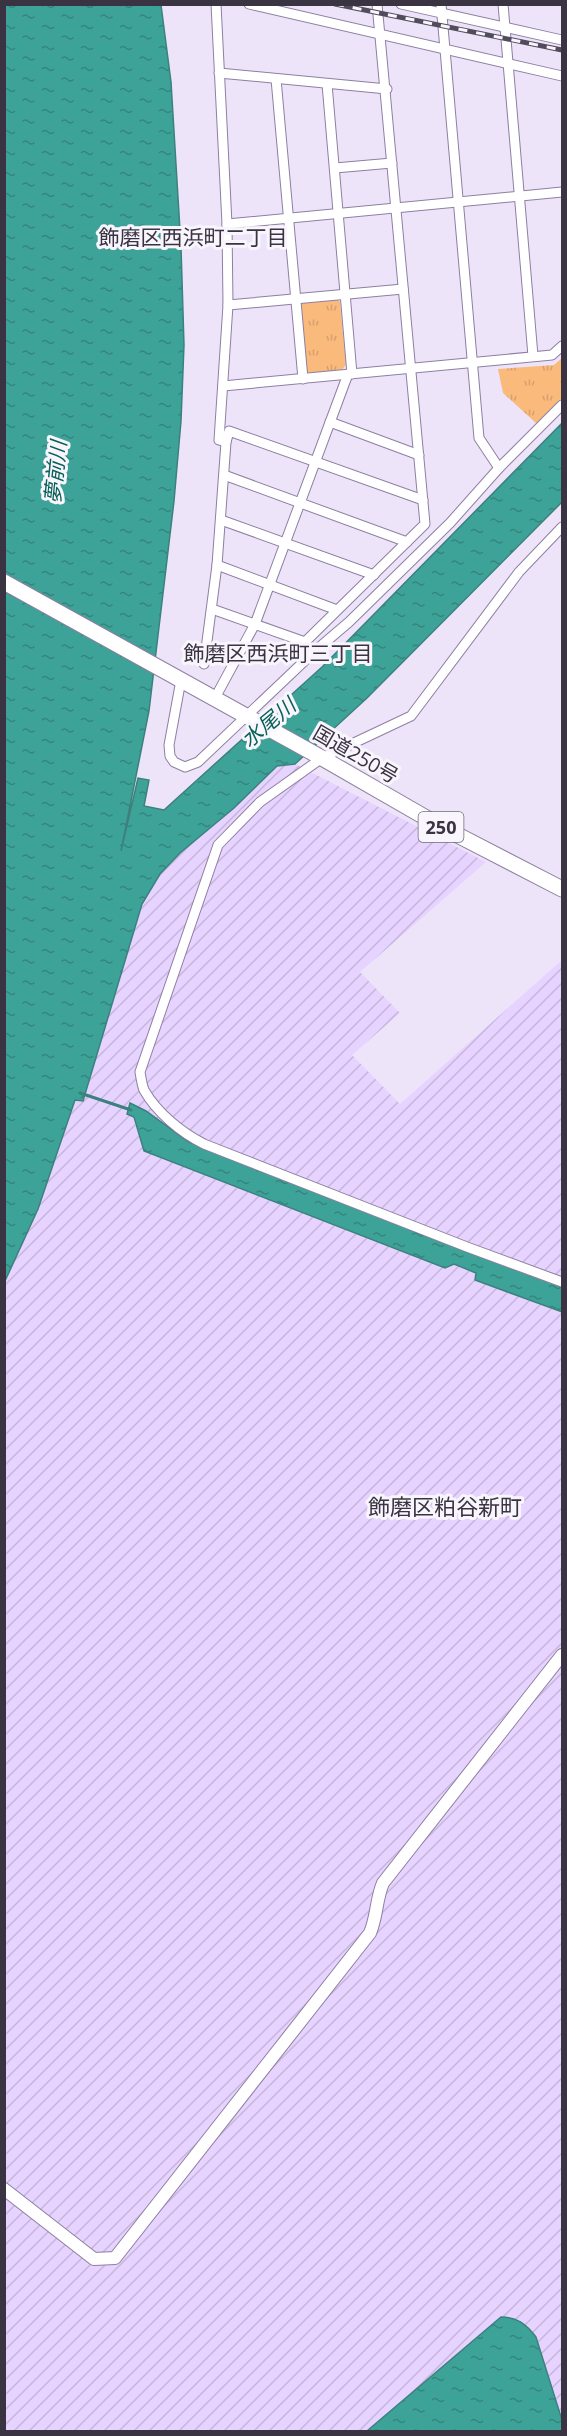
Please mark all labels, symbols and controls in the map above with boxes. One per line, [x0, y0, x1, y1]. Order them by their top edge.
district label: 飾磨区西浜町二丁目 [99, 223, 288, 251]
water label: 夢前川 [38, 437, 72, 505]
district label: 飾磨区西浜町三丁目 [184, 639, 373, 667]
water label: 水尾川 [235, 690, 303, 753]
street label: 国道250号 [308, 719, 404, 789]
road number: 250 [418, 812, 464, 842]
district label: 飾磨区粕谷新町 [368, 1491, 522, 1521]

